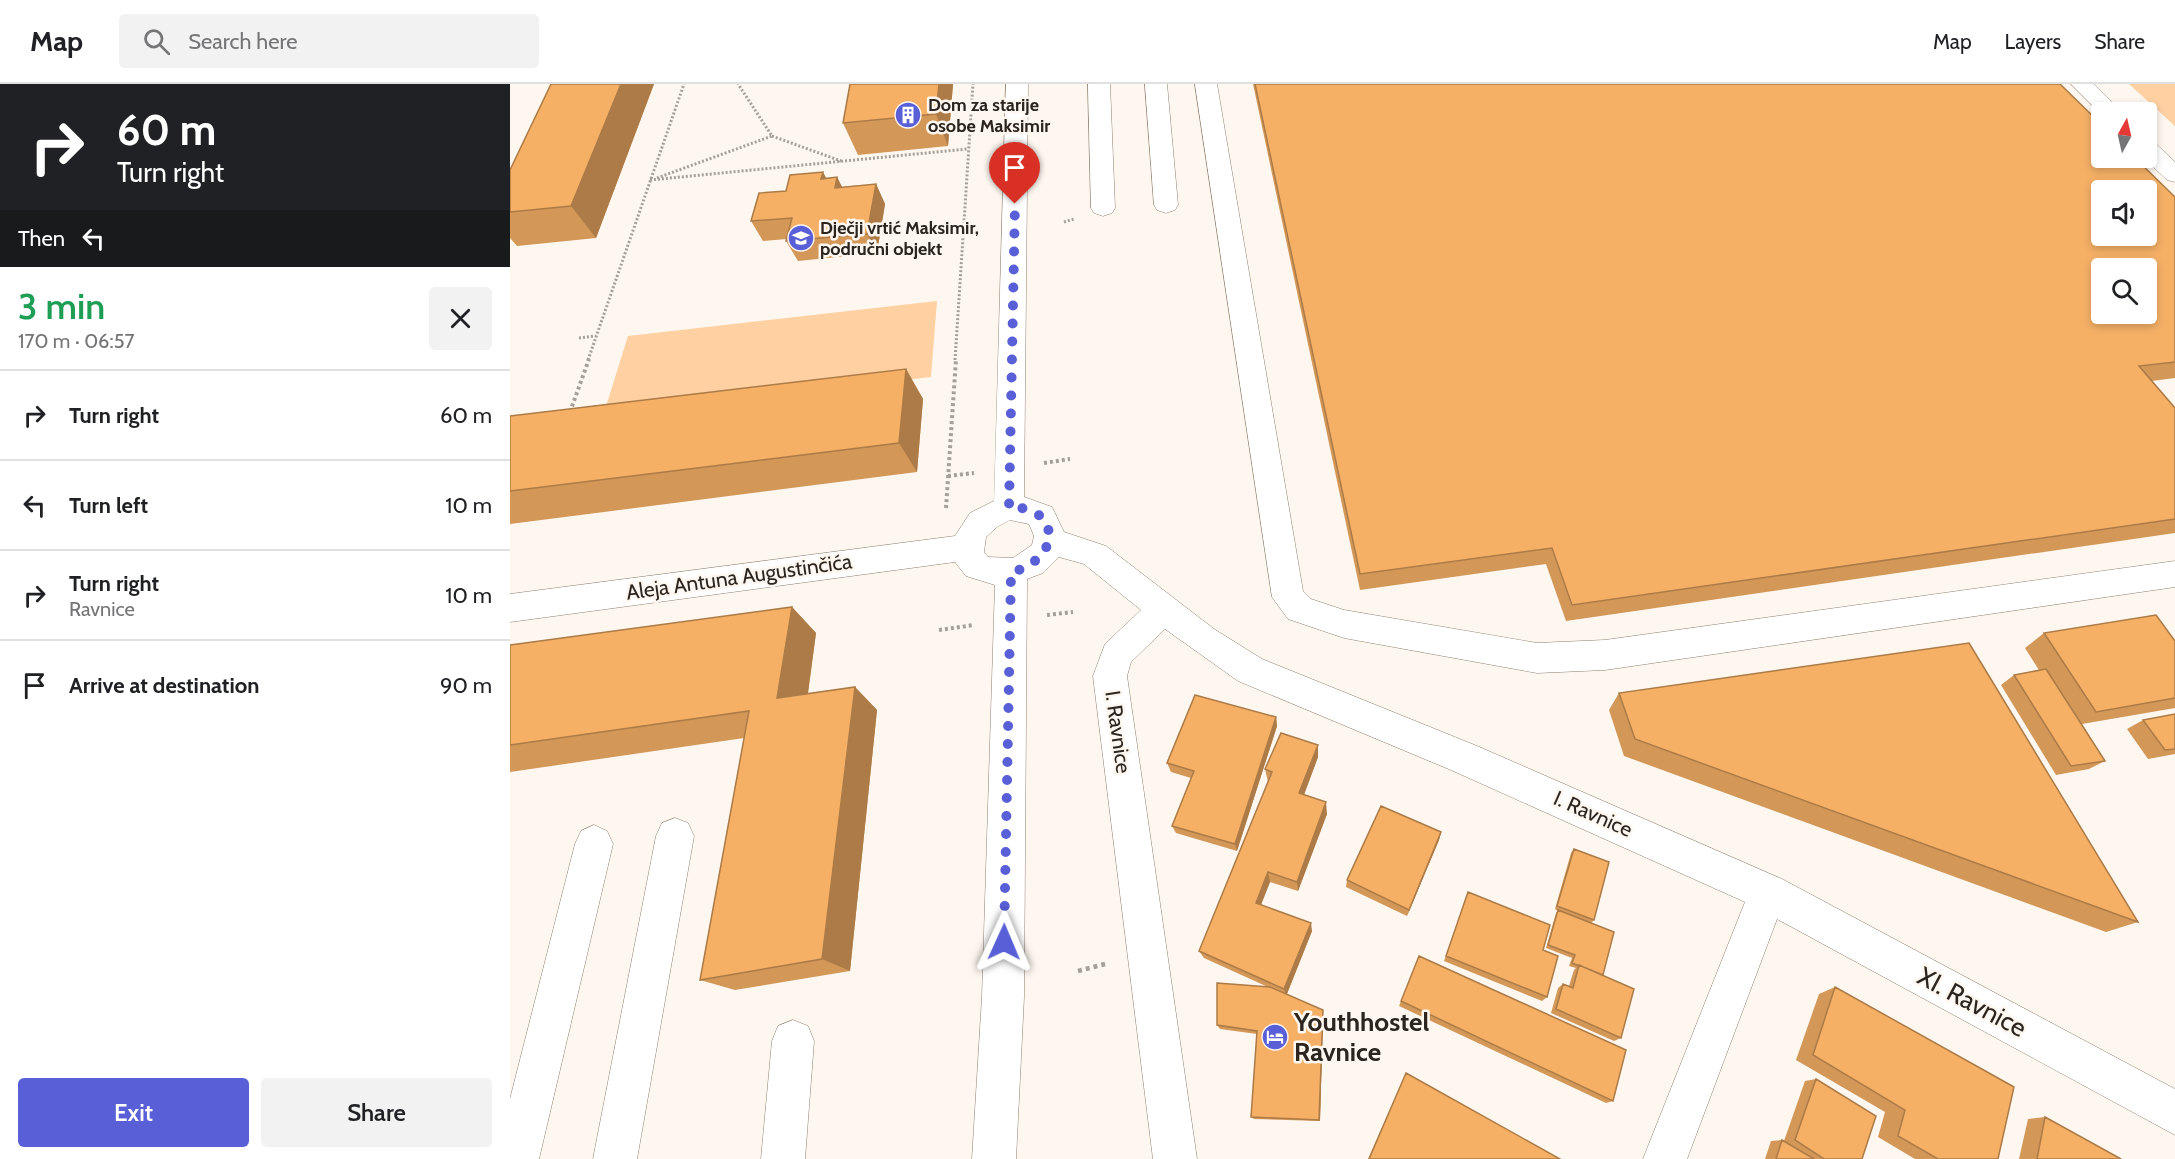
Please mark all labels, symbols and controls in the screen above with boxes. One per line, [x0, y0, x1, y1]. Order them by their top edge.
search box [119, 14, 539, 68]
text: Map [30, 24, 83, 58]
icon: search [140, 25, 173, 58]
text: Search here [188, 28, 297, 55]
text: Map [1933, 29, 1972, 54]
text: Layers [2005, 29, 2061, 54]
text: Share [2094, 29, 2145, 54]
place label: Dom za starije osobe Maksimir [928, 94, 1050, 137]
building icon: Dom za starije osobe Maksimir [893, 100, 923, 130]
north arrow [2091, 102, 2157, 168]
map controls [2091, 102, 2157, 324]
text: 60 m [117, 104, 216, 156]
icon: right [18, 108, 96, 186]
pin [989, 142, 1040, 204]
icon: arrive [998, 151, 1031, 184]
text: Turn right [117, 156, 224, 189]
button: sound [2091, 180, 2157, 246]
place label: Dječji vrtić Maksimir, područni objekt [820, 217, 979, 260]
icon: left [77, 222, 110, 255]
school or university icon: Dječji vrtić Maksimir, područni objekt [786, 223, 816, 253]
text: Then [18, 225, 65, 252]
button: search [2091, 258, 2157, 324]
text: 3 min [18, 284, 105, 328]
button: close [429, 287, 492, 350]
text: 170 m · 06:57 [18, 329, 135, 353]
icon: right [18, 399, 51, 432]
text: Turn right [69, 402, 159, 429]
text: 60 m [440, 402, 492, 429]
icon: left [18, 489, 51, 522]
text: Turn left [69, 492, 148, 519]
text: 10 m [445, 492, 492, 519]
street label: Aleja Antuna Augustinčića [625, 548, 853, 606]
text: Turn right [69, 570, 159, 597]
icon: right [18, 579, 51, 612]
text: 10 m [445, 582, 492, 609]
text: Ravnice [69, 597, 135, 621]
icon: arrive [18, 669, 51, 702]
text: Arrive at destination [69, 672, 259, 699]
text: 90 m [440, 672, 492, 699]
street label: I. Ravnice [1100, 689, 1137, 775]
street label: I. Ravnice [1550, 785, 1637, 842]
position arrow [972, 910, 1036, 974]
street label: XI. Ravnice [1912, 960, 2032, 1044]
place label: Youthhostel Ravnice [1293, 1006, 1429, 1068]
hotel icon: Youthhostel Ravnice [1260, 1022, 1290, 1052]
button: Exit [18, 1078, 249, 1147]
button: Share [261, 1078, 492, 1147]

